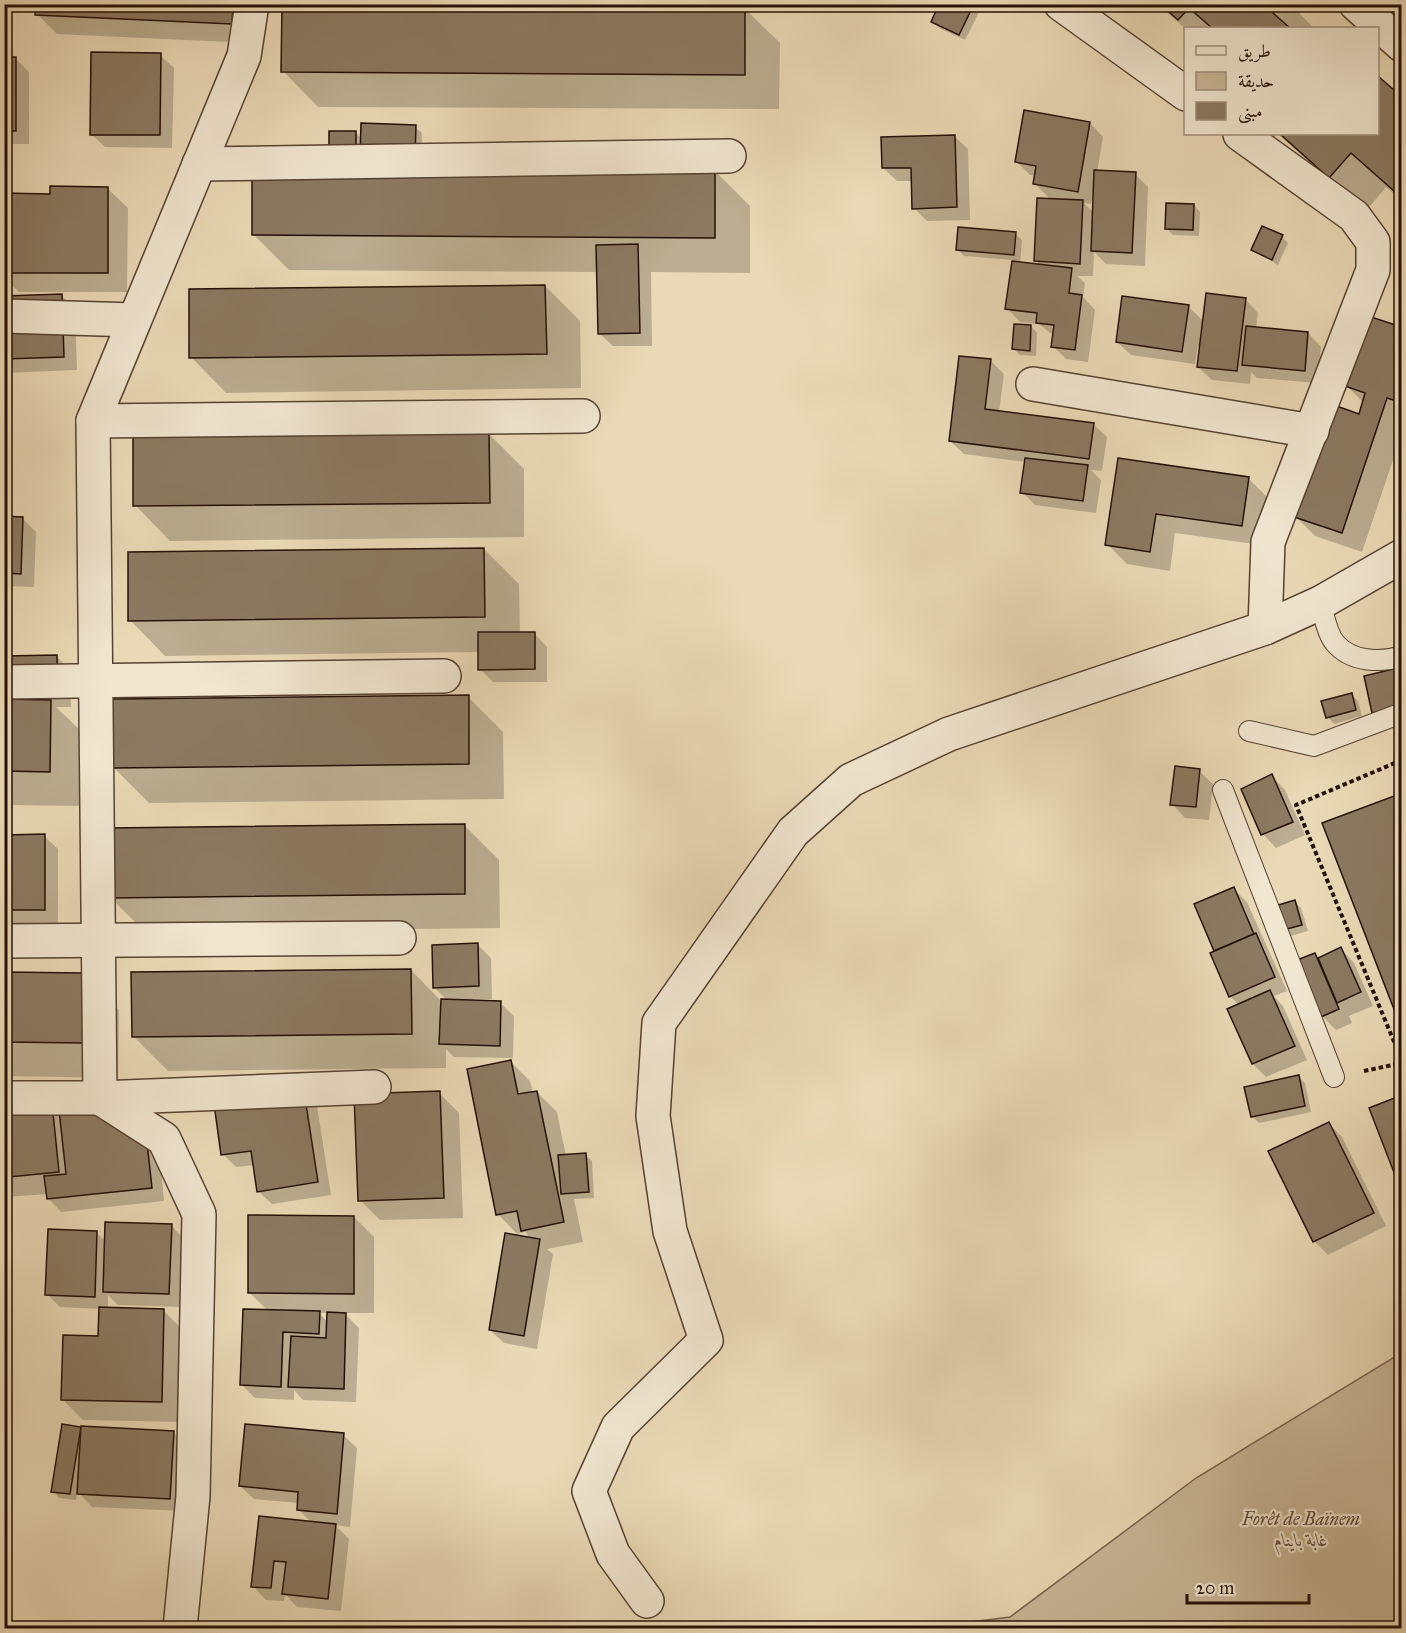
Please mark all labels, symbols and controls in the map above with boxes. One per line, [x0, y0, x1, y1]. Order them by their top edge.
legend [1184, 27, 1379, 135]
text: طريق [1238, 40, 1271, 63]
text: حديقة [1238, 70, 1274, 92]
text: مبنى [1238, 100, 1263, 124]
park label: Forêt de Baïnem غابة باينام [1241, 1508, 1361, 1556]
scale bar [1187, 1567, 1308, 1605]
text: 20 m [1196, 1577, 1234, 1599]

